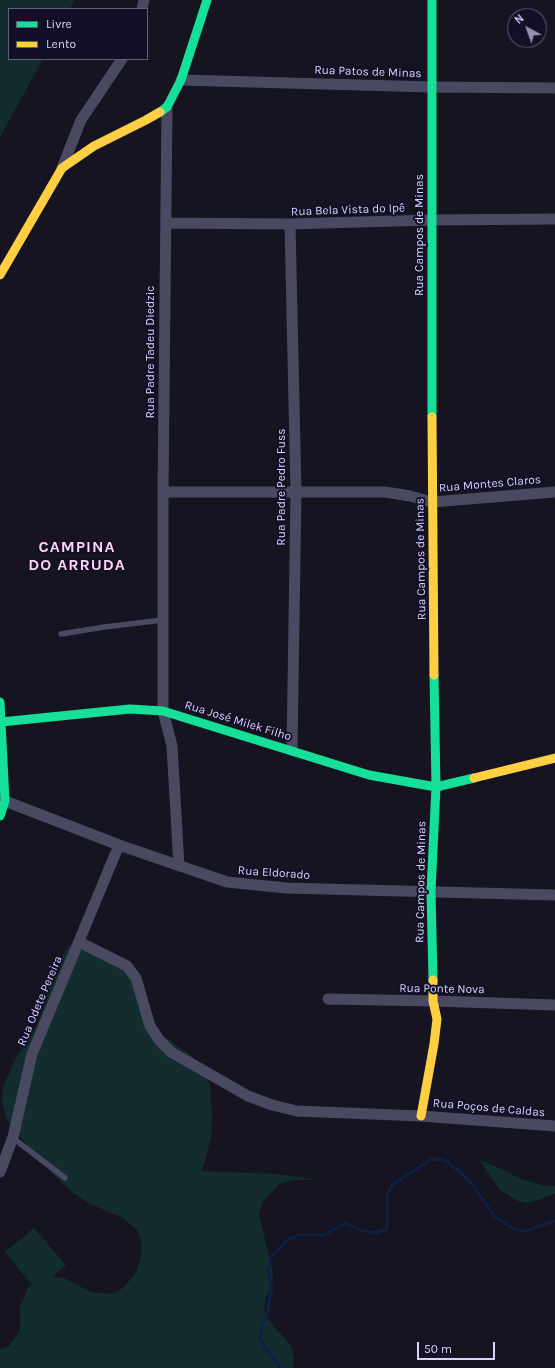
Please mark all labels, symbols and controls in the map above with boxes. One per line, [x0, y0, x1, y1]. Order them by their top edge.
legend [8, 8, 148, 60]
north arrow [507, 8, 547, 48]
text: N [512, 12, 527, 27]
text: Livre [46, 17, 72, 31]
text: Lento [46, 37, 76, 51]
street label: Rua Patos de Minas [314, 63, 422, 81]
street label: Rua Campos de Minas [413, 174, 427, 296]
street label: Rua Bela Vista do Ipê [291, 201, 405, 219]
street label: Rua Padre Tadeu Diedzic [144, 286, 158, 418]
street label: Rua Padre Pedro Fuss [275, 428, 289, 546]
street label: Rua Montes Claros [438, 472, 542, 496]
street label: Rua Campos de Minas [413, 498, 429, 620]
district label: CAMPINA DO ARRUDA [28, 537, 126, 575]
street label: Rua José Milek Filho [183, 698, 293, 744]
street label: Rua Campos de Minas [413, 821, 429, 943]
street label: Rua Eldorado [237, 863, 311, 883]
street label: Rua Odete Pereira [15, 954, 65, 1048]
street label: Rua Ponte Nova [399, 981, 485, 997]
street label: Rua Poços de Caldas [432, 1096, 546, 1120]
scale bar [419, 1334, 497, 1360]
text: 50 m [424, 1342, 452, 1356]

